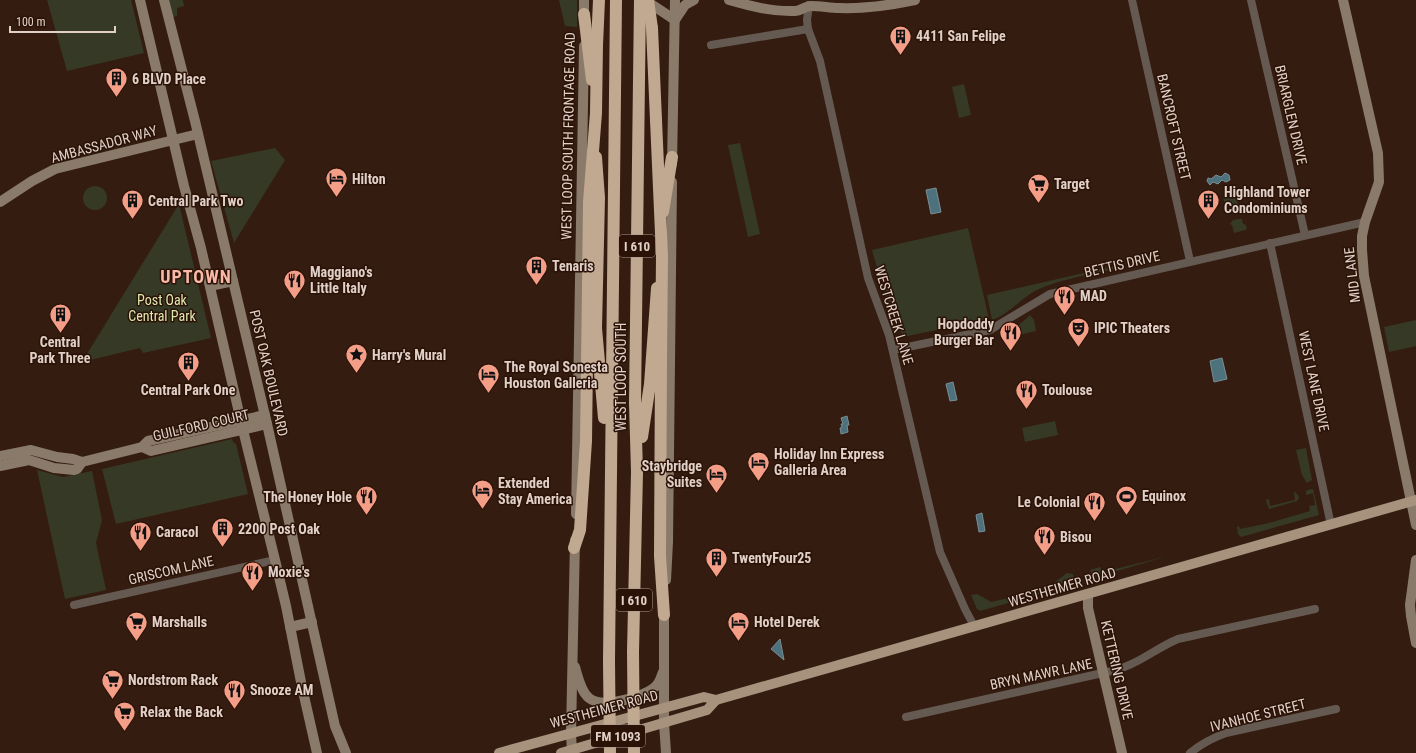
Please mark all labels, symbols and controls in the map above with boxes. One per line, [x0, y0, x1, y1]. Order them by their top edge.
scale bar [10, 8, 115, 34]
text: 100 m [16, 15, 46, 29]
building icon: 4411 San Felipe [888, 23, 914, 56]
place label: 4411 San Felipe [916, 28, 1006, 44]
street label: WEST LOOP SOUTH FRONTAGE ROAD [558, 32, 578, 240]
street label: BRIARGLEN DRIVE [1272, 64, 1310, 166]
building icon: 6 BLVD Place [103, 66, 129, 99]
place label: 6 BLVD Place [132, 71, 206, 87]
street label: BANCROFT STREET [1154, 72, 1194, 182]
street label: AMBASSADOR WAY [49, 122, 159, 166]
hotel icon: Hilton [323, 166, 349, 199]
place label: Hilton [352, 171, 386, 187]
supermarket icon: Target [1026, 171, 1052, 204]
place label: Target [1054, 176, 1090, 192]
place label: Highland Tower Condominiums [1224, 184, 1311, 216]
building icon: Highland Tower Condominiums [1195, 187, 1221, 220]
building icon: Central Park Two [119, 188, 145, 221]
place label: Central Park Two [148, 193, 243, 209]
road number: I 610 [619, 235, 655, 257]
street label: MID LANE [1341, 246, 1363, 304]
street label: BETTIS DRIVE [1083, 248, 1161, 280]
building icon: Tenaris [524, 253, 550, 286]
place label: Tenaris [552, 258, 594, 274]
place label: Maggiano's Little Italy [310, 264, 373, 296]
street label: WESTCREEK LANE [871, 264, 917, 366]
district label: UPTOWN [160, 266, 232, 287]
restaurant icon: Maggiano's Little Italy [282, 267, 308, 300]
restaurant icon: MAD [1051, 283, 1077, 316]
place label: MAD [1080, 288, 1107, 304]
park label: Post Oak Central Park [128, 292, 196, 324]
building icon: Central Park Three [47, 301, 73, 334]
street label: POST OAK BOULEVARD [247, 308, 291, 438]
theatre icon: IPIC Theaters [1066, 315, 1092, 348]
place label: Hopdoddy Burger Bar [934, 316, 995, 348]
restaurant icon: Hopdoddy Burger Bar [997, 319, 1023, 352]
place label: IPIC Theaters [1094, 320, 1170, 336]
street label: WEST LOOP SOUTH [613, 323, 629, 431]
street label: WEST LANE DRIVE [1296, 329, 1332, 433]
place label: Central Park Three [29, 334, 91, 366]
place icon: Harry's Mural [344, 342, 370, 375]
place label: Harry's Mural [372, 347, 446, 363]
building icon: Central Park One [175, 349, 201, 382]
place label: The Royal Sonesta Houston Galleria [504, 359, 608, 391]
hotel icon: The Royal Sonesta Houston Galleria [475, 362, 501, 395]
restaurant icon: Toulouse [1014, 377, 1040, 410]
place label: Central Park One [141, 382, 236, 398]
place label: Toulouse [1042, 382, 1093, 398]
street label: GUILFORD COURT [151, 406, 251, 444]
place label: Holiday Inn Express Galleria Area [774, 446, 884, 478]
hotel icon: Holiday Inn Express Galleria Area [746, 449, 772, 482]
place label: Staybridge Suites [642, 458, 702, 490]
hotel icon: Staybridge Suites [704, 461, 730, 494]
place label: Extended Stay America [498, 475, 573, 507]
hotel icon: Extended Stay America [470, 478, 496, 511]
sports icon: Equinox [1114, 483, 1140, 516]
restaurant icon: The Honey Hole [354, 484, 380, 517]
place label: Equinox [1142, 488, 1187, 504]
place label: The Honey Hole [263, 489, 352, 505]
restaurant icon: Le Colonial [1082, 489, 1108, 522]
place label: Le Colonial [1017, 494, 1080, 510]
building icon: 2200 Post Oak [210, 516, 236, 549]
restaurant icon: Caracol [127, 519, 153, 552]
place label: 2200 Post Oak [238, 521, 320, 537]
place label: Caracol [156, 524, 199, 540]
restaurant icon: Bisou [1032, 524, 1058, 557]
place label: Bisou [1060, 529, 1092, 545]
building icon: TwentyFour25 [704, 545, 730, 578]
place label: TwentyFour25 [732, 550, 811, 566]
street label: GRISCOM LANE [127, 552, 215, 588]
restaurant icon: Moxie's [239, 559, 265, 592]
place label: Moxie's [268, 564, 310, 580]
street label: WESTHEIMER ROAD [1006, 564, 1118, 610]
road number: I 610 [616, 589, 652, 611]
supermarket icon: Marshalls [124, 609, 150, 642]
hotel icon: Hotel Derek [725, 609, 751, 642]
place label: Marshalls [152, 614, 207, 630]
place label: Hotel Derek [754, 614, 820, 630]
street label: KETTERING DRIVE [1098, 619, 1136, 721]
street label: BRYN MAWR LANE [988, 655, 1094, 693]
supermarket icon: Nordstrom Rack [99, 667, 125, 700]
place label: Nordstrom Rack [128, 672, 218, 688]
restaurant icon: Snooze AM [222, 677, 248, 710]
place label: Snooze AM [250, 682, 313, 698]
street label: WESTHEIMER ROAD [548, 687, 660, 731]
street label: IVANHOE STREET [1208, 695, 1308, 735]
supermarket icon: Relax the Back [112, 699, 138, 732]
place label: Relax the Back [140, 704, 223, 720]
road number: FM 1093 [591, 725, 645, 747]

